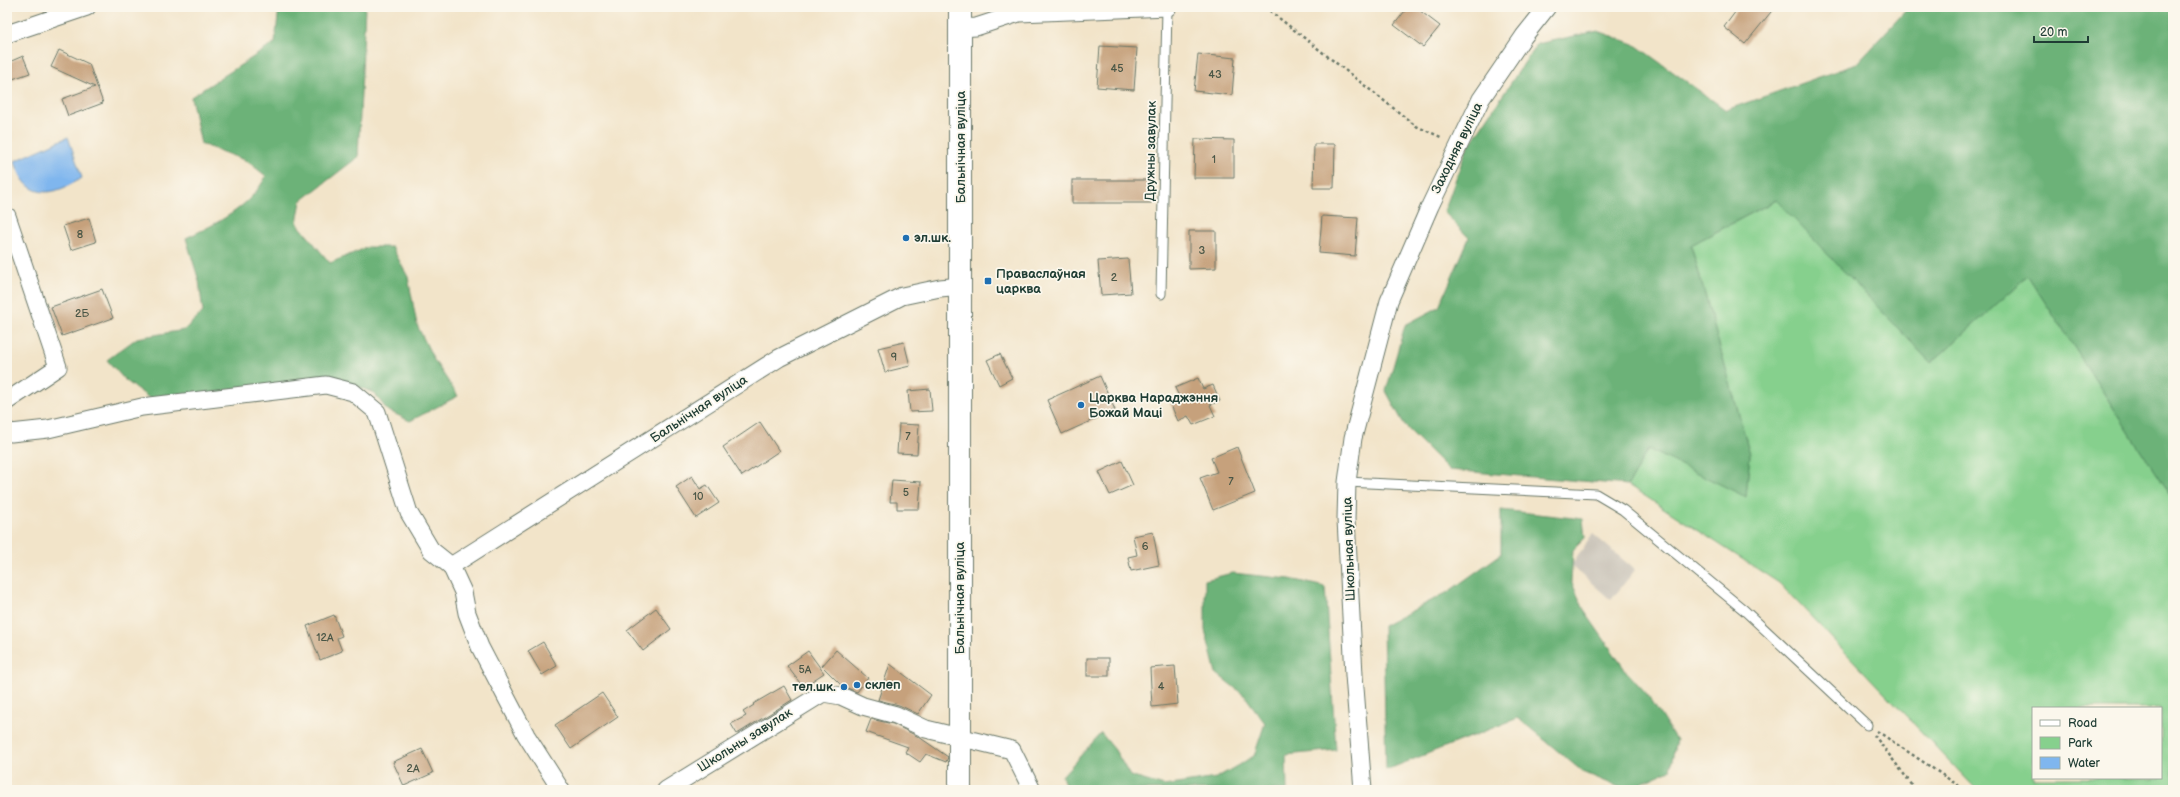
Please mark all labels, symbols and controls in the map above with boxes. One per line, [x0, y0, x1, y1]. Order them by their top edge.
scale bar [2034, 18, 2088, 44]
text: 20 m [2040, 25, 2067, 40]
house number: 45 [1110, 62, 1124, 75]
house number: 43 [1208, 68, 1222, 81]
street label: Бальнічная вуліца [953, 91, 969, 203]
street label: Заходняя вуліца [1428, 100, 1486, 196]
street label: Дружны завулак [1142, 101, 1160, 201]
house number: 1 [1212, 153, 1216, 166]
house number: 8 [77, 228, 83, 241]
place label: эл.шк. [914, 230, 951, 246]
marker: эл.шк. [901, 233, 911, 243]
house number: 3 [1199, 244, 1206, 257]
place label: Праваслаўная царква [996, 266, 1086, 297]
house number: 2 [1111, 271, 1118, 284]
marker: Праваслаўная царква [983, 276, 993, 286]
house number: 2Б [75, 307, 89, 320]
house number: 9 [891, 351, 897, 364]
street label: Бальнічная вуліца [648, 372, 751, 446]
place label: Царква Нараджэння Божай Маці [1089, 390, 1218, 421]
marker: Царква Нараджэння Божай Маці [1076, 400, 1086, 410]
house number: 7 [905, 430, 911, 443]
house number: 7 [1228, 475, 1234, 488]
house number: 5 [903, 486, 909, 499]
house number: 10 [693, 490, 704, 503]
street label: Школьная вуліца [1339, 496, 1359, 601]
house number: 6 [1142, 540, 1149, 553]
street label: Бальнічная вуліца [952, 542, 968, 654]
house number: 12А [316, 631, 334, 644]
house number: 5А [799, 663, 812, 676]
place label: склеп [865, 677, 901, 693]
place label: тел.шк. [792, 679, 836, 695]
marker: склеп [852, 680, 862, 690]
house number: 4 [1158, 680, 1165, 693]
marker: тел.шк. [839, 682, 849, 692]
street label: Школьны завулак [695, 704, 795, 776]
legend [2032, 707, 2162, 779]
text: Road [2068, 716, 2097, 731]
text: Park [2068, 736, 2092, 751]
text: Water [2068, 756, 2100, 771]
house number: 2А [406, 762, 420, 775]

